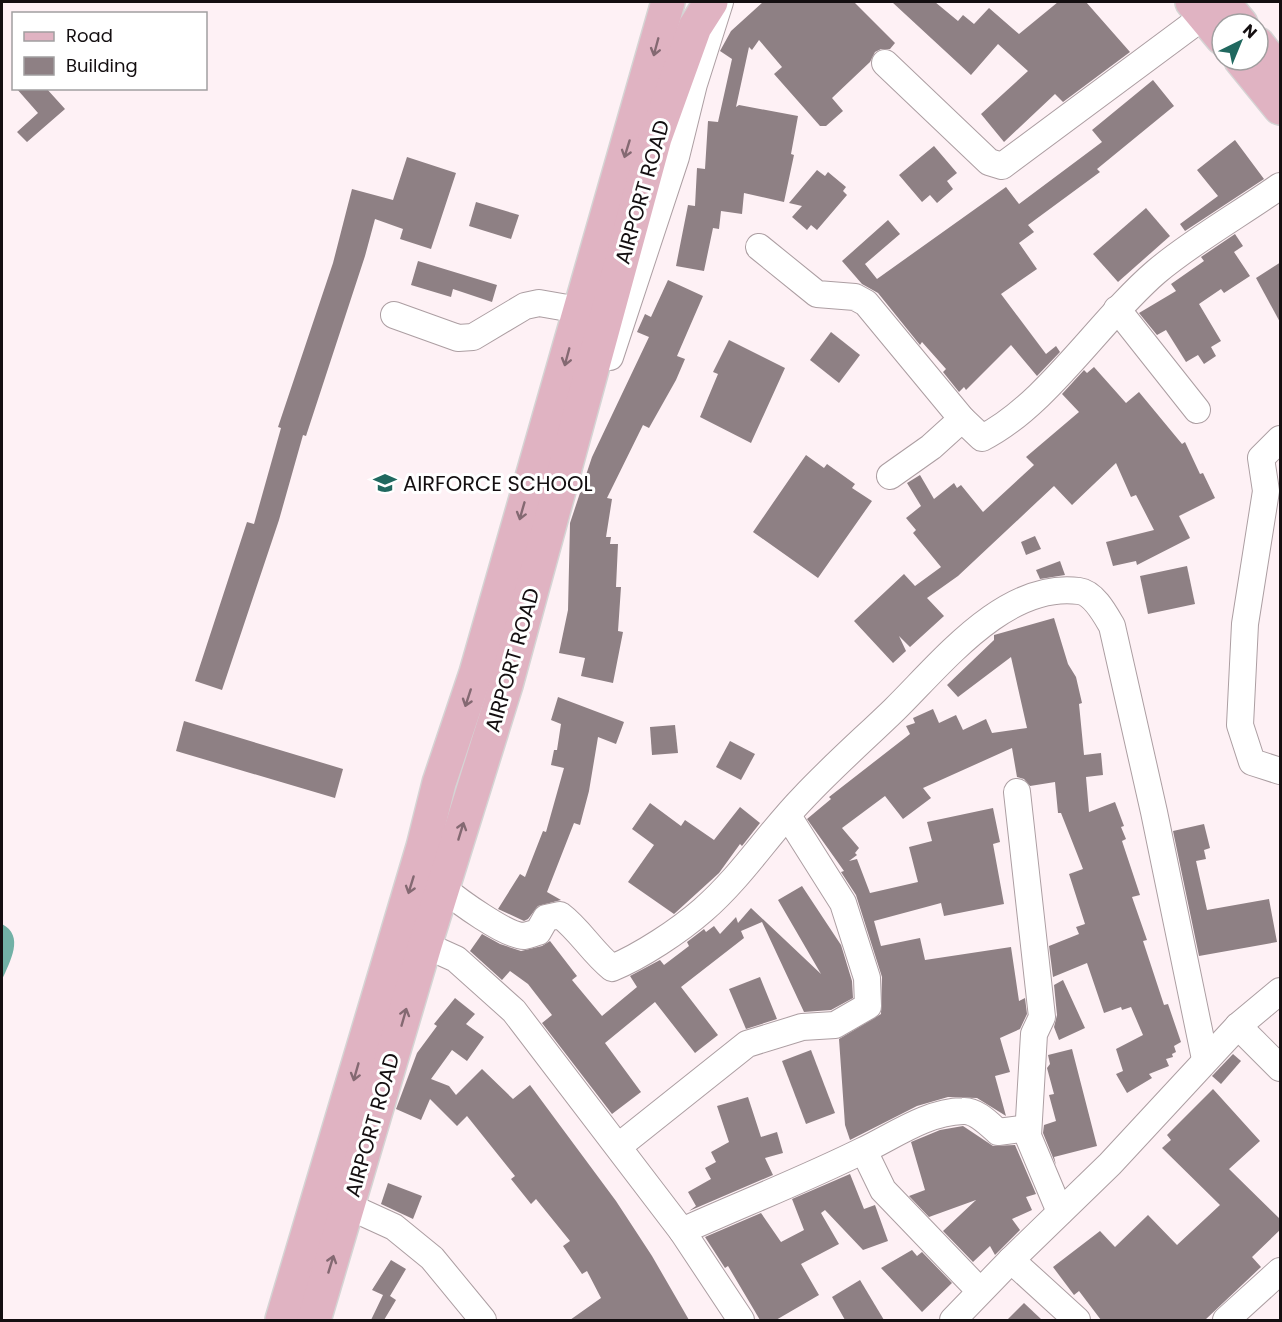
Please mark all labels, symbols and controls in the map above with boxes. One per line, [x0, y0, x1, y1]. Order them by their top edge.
legend [12, 12, 207, 90]
north arrow [1210, 12, 1270, 72]
text: N [1238, 19, 1262, 44]
text: Road [66, 23, 113, 48]
one-way arrow [650, 37, 661, 56]
text: Building [66, 53, 138, 78]
street label: AIRPORT ROAD [608, 117, 676, 267]
one-way arrow [621, 139, 632, 158]
one-way arrow [561, 347, 572, 366]
place label: AIRFORCE SCHOOL [403, 469, 593, 498]
school or university icon: AIRFORCE SCHOOL [372, 470, 398, 496]
one-way arrow [516, 501, 528, 520]
street label: AIRPORT ROAD [478, 585, 546, 735]
one-way arrow [461, 688, 472, 707]
one-way arrow [456, 822, 467, 841]
one-way arrow [405, 875, 416, 894]
one-way arrow [399, 1008, 410, 1027]
street label: AIRPORT ROAD [338, 1050, 406, 1200]
one-way arrow [350, 1062, 361, 1081]
one-way arrow [326, 1255, 337, 1274]

